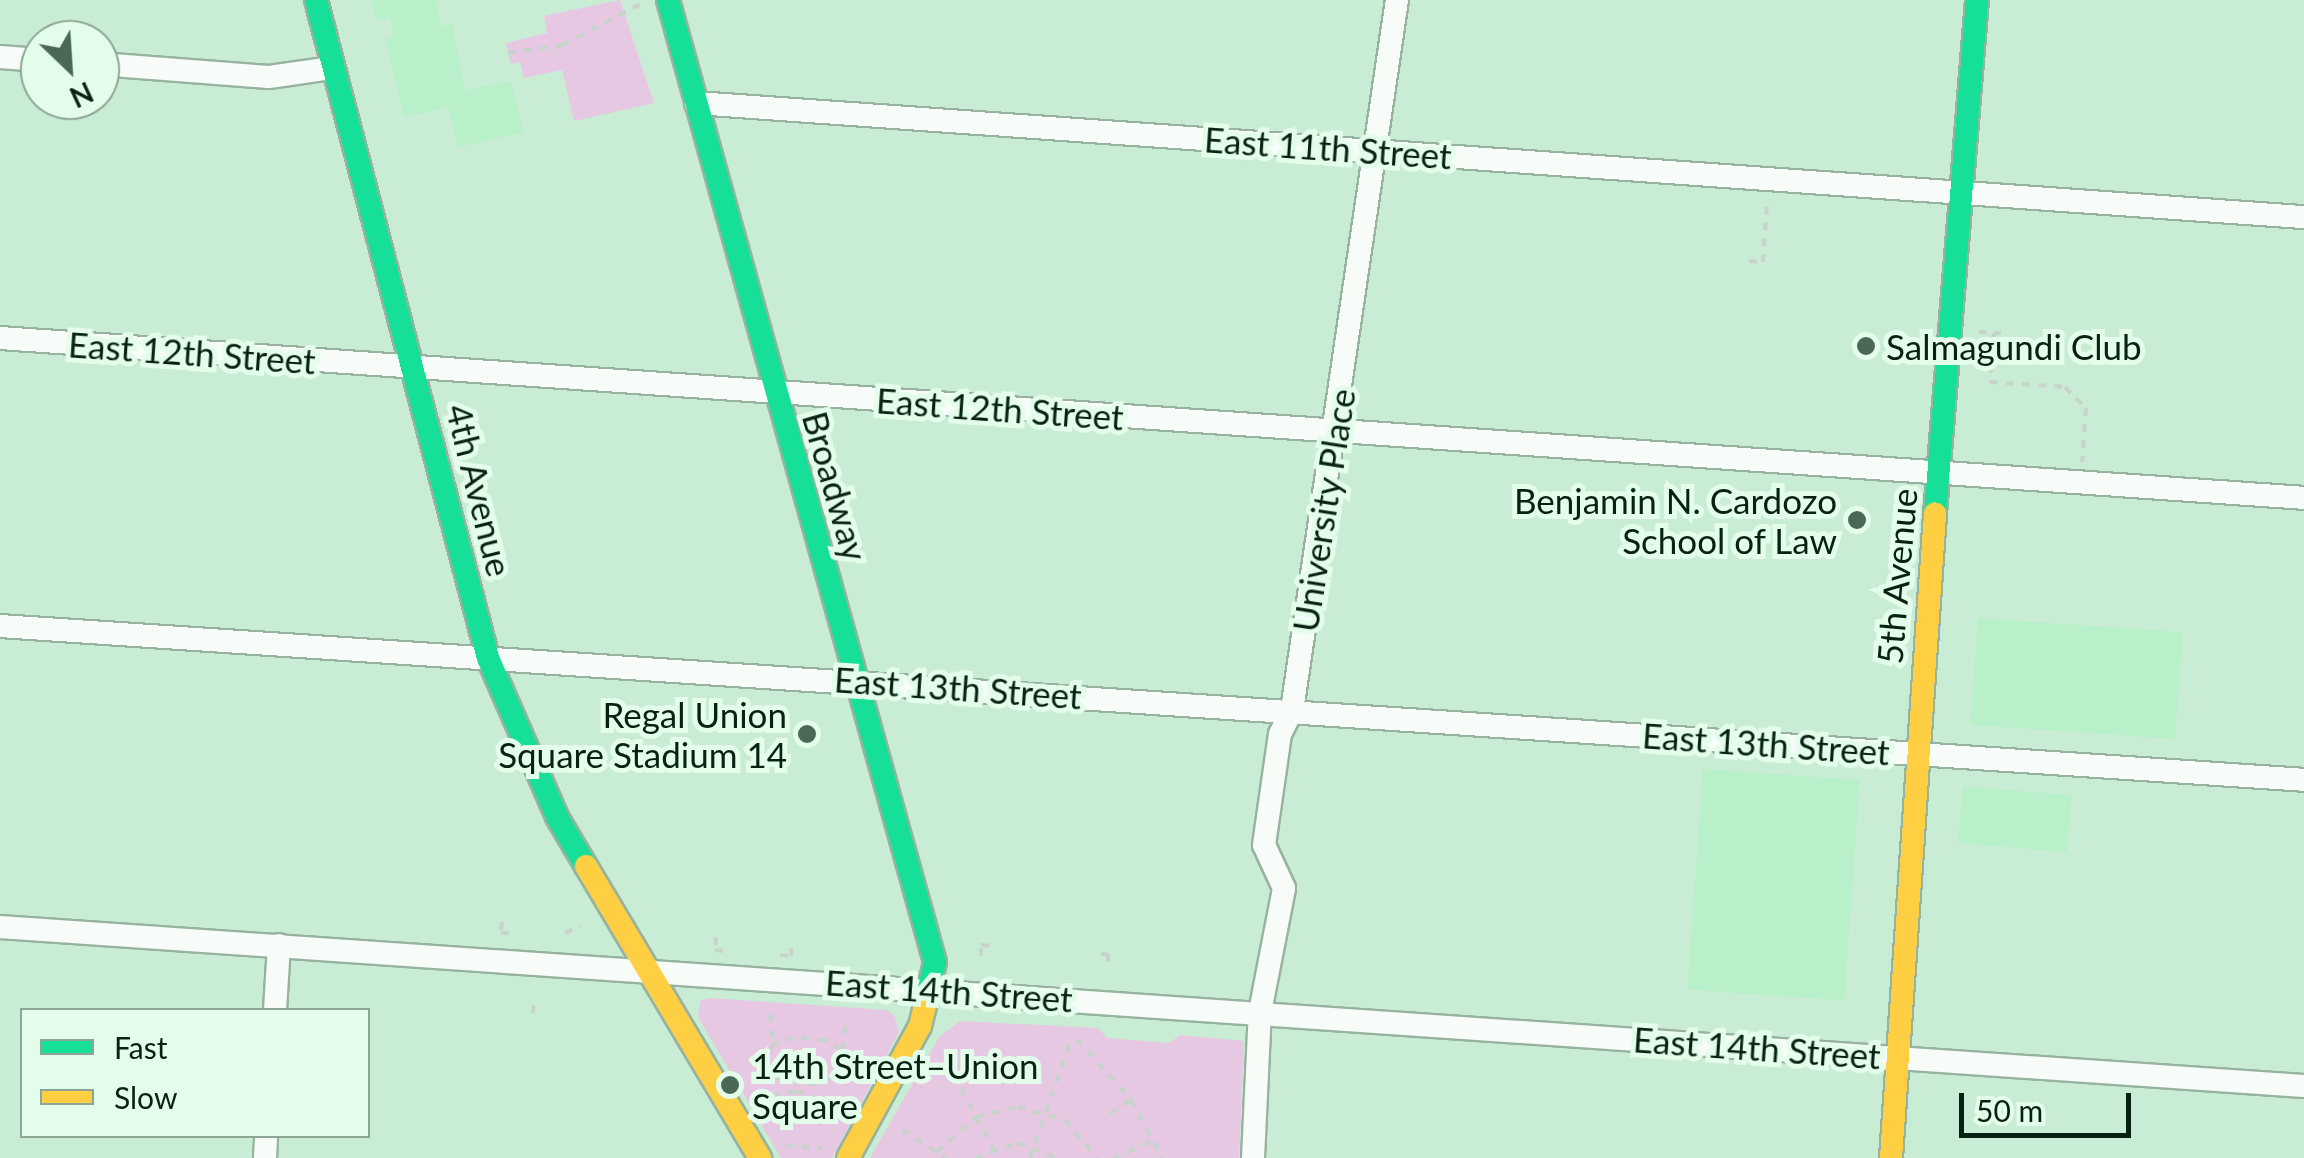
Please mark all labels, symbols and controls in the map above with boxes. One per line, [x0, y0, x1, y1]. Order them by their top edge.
north arrow [20, 20, 120, 120]
text: N [65, 75, 99, 115]
street label: East 11th Street [1203, 117, 1453, 177]
street label: East 12th Street [67, 322, 317, 382]
place label: Salmagundi Club [1886, 325, 2142, 367]
marker: Salmagundi Club [1855, 335, 1877, 357]
street label: East 12th Street [875, 378, 1125, 438]
street label: University Place [1283, 385, 1363, 635]
street label: 4th Avenue [438, 399, 522, 581]
street label: Broadway [795, 406, 877, 566]
place label: Benjamin N. Cardozo School of Law [1514, 479, 1837, 561]
street label: 5th Avenue [1867, 486, 1925, 666]
marker: Benjamin N. Cardozo School of Law [1846, 509, 1868, 531]
street label: East 13th Street [833, 657, 1083, 717]
place label: Regal Union Square Stadium 14 [498, 693, 787, 775]
street label: East 13th Street [1641, 713, 1891, 773]
marker: Regal Union Square Stadium 14 [796, 723, 818, 745]
street label: East 14th Street [824, 960, 1074, 1020]
legend [20, 1008, 370, 1138]
street label: East 14th Street [1632, 1017, 1882, 1077]
text: Fast [114, 1029, 168, 1065]
place label: 14th Street–Union Square [752, 1044, 1039, 1126]
marker: 14th Street–Union Square [717, 1072, 743, 1098]
scale bar [1964, 1073, 2136, 1135]
text: Slow [114, 1079, 177, 1115]
text: 50 m [1976, 1092, 2043, 1128]

